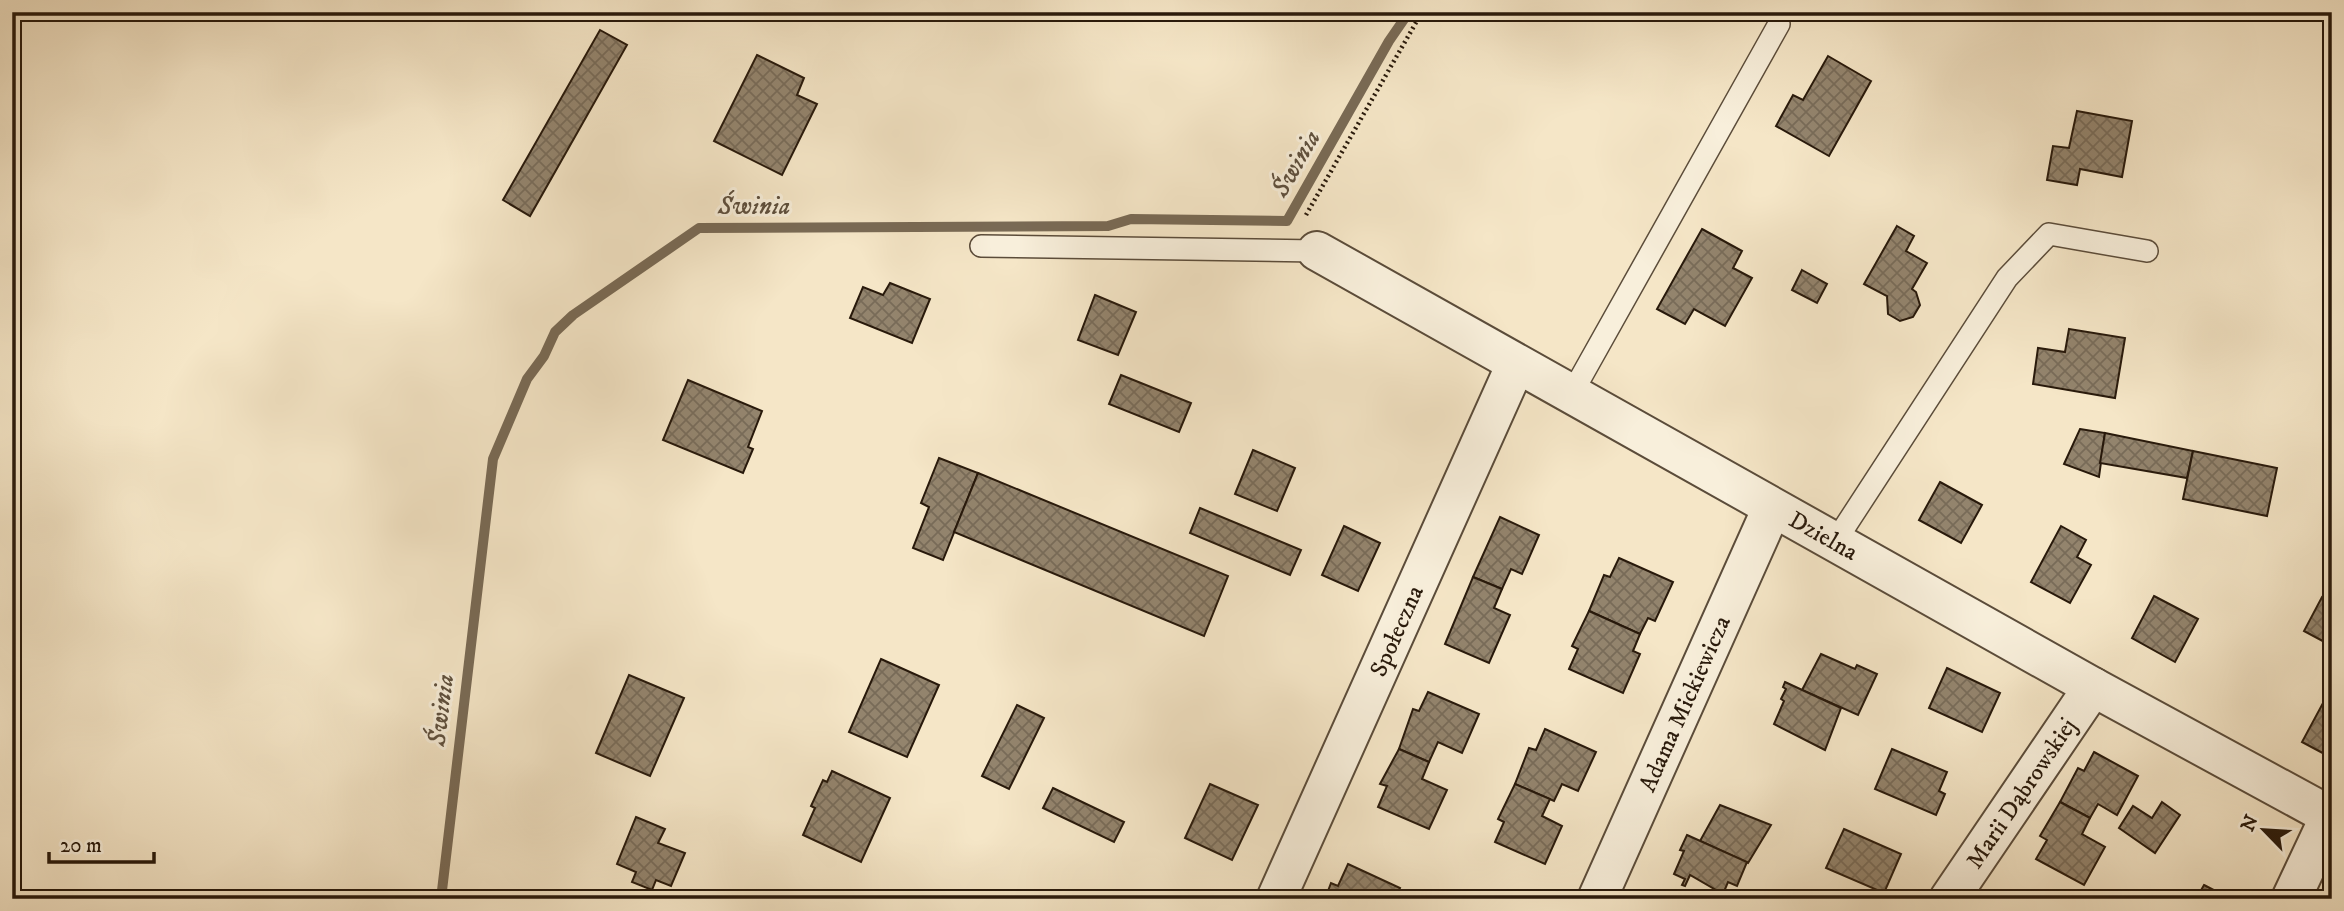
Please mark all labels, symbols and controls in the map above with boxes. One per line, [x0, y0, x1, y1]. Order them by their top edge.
water label: Świnia [1263, 124, 1329, 204]
water label: Świnia [717, 190, 790, 223]
street label: Dzielna [1783, 505, 1864, 568]
street label: Społeczna [1364, 580, 1431, 681]
street label: Adama Mickiewicza [1633, 611, 1738, 797]
water label: Świnia [421, 672, 462, 749]
street label: Marii Dąbrowskiej [1960, 713, 2083, 875]
north arrow [2228, 796, 2298, 866]
text: N [2236, 811, 2264, 835]
scale bar [49, 820, 154, 864]
text: 20 m [60, 833, 102, 859]

